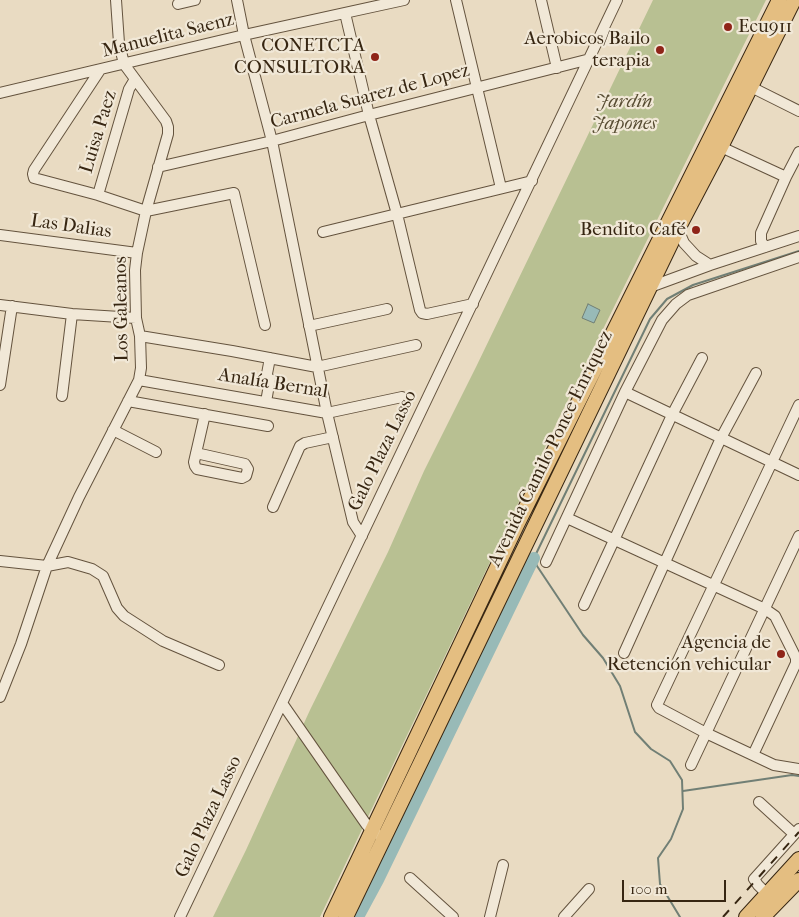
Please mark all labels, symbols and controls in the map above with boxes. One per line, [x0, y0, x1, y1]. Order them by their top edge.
street label: Manuelita Saenz [100, 9, 236, 63]
place label: Ecu911 [738, 16, 792, 38]
marker: Ecu911 [722, 21, 734, 33]
place label: Aerobicos/Bailo terapia [524, 28, 650, 72]
place label: CONETCTA CONSULTORA [234, 35, 365, 79]
marker: Aerobicos/Bailo terapia [654, 44, 666, 56]
marker: CONETCTA CONSULTORA [369, 51, 381, 63]
street label: Carmela Suarez de Lopez [268, 59, 472, 135]
street label: Luisa Paez [76, 88, 122, 176]
park label: Jardín Japones [591, 91, 657, 135]
street label: Las Dalias [29, 210, 113, 244]
place label: Bendito Café [580, 219, 686, 241]
marker: Bendito Café [690, 224, 702, 236]
street label: Los Galeanos [110, 256, 134, 362]
street label: Avenida Camilo Ponce Enriquez [484, 327, 618, 571]
street label: Analía Bernal [217, 364, 329, 404]
street label: Galo Plaza Lasso [344, 387, 422, 515]
place label: Agencia de Retención vehicular [607, 632, 771, 676]
marker: Agencia de Retención vehicular [775, 648, 787, 660]
street label: Galo Plaza Lasso [171, 752, 247, 882]
scale bar [624, 870, 728, 902]
text: 100 m [630, 880, 668, 898]

